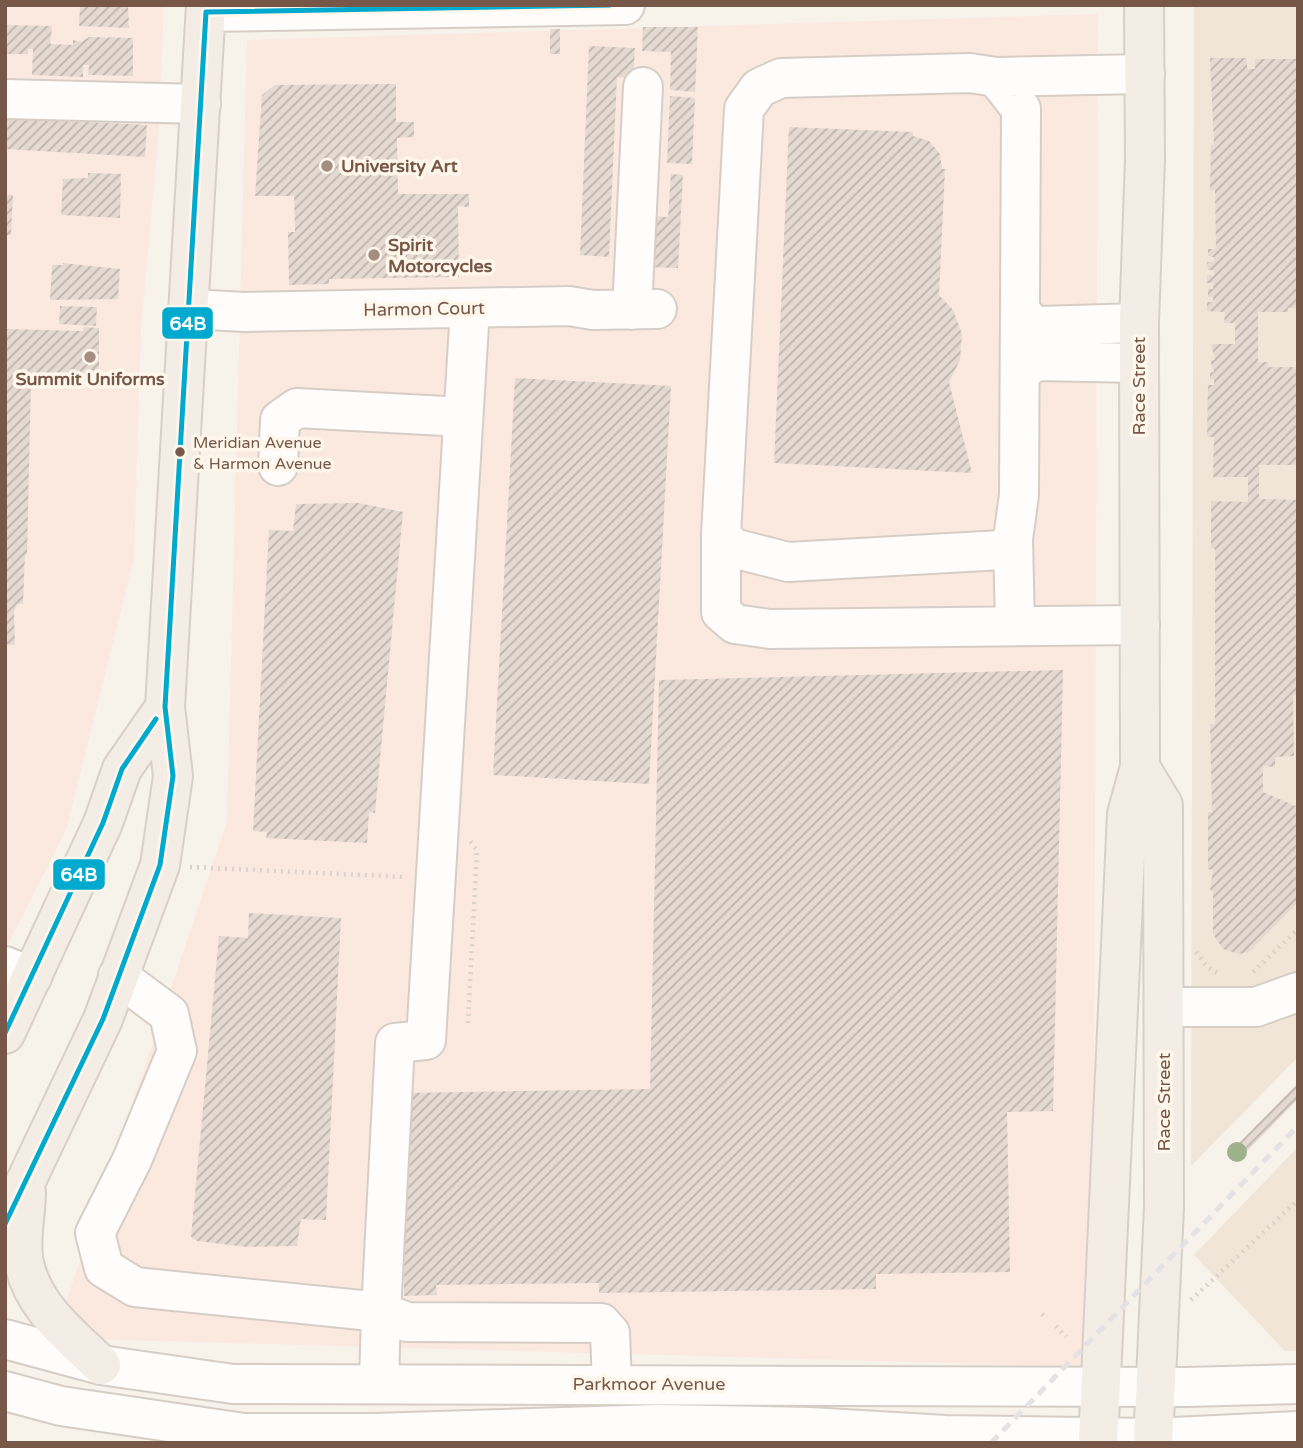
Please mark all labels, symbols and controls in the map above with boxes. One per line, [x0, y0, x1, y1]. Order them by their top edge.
place label: University Art [341, 155, 458, 177]
marker: University Art [319, 158, 335, 174]
place label: Spirit Motorcycles [388, 234, 493, 277]
marker: Spirit Motorcycles [366, 247, 382, 263]
street label: Harmon Court [363, 297, 485, 321]
line badge: 64B [161, 306, 214, 340]
text: 64B [169, 313, 207, 335]
street label: Race Street [1128, 336, 1150, 435]
marker: Summit Uniforms [82, 349, 98, 365]
place label: Summit Uniforms [15, 368, 165, 390]
place label: Meridian Avenue & Harmon Avenue [193, 433, 332, 474]
marker: Meridian Avenue & Harmon Avenue [173, 445, 187, 459]
line badge: 64B [52, 858, 106, 891]
text: 64B [60, 864, 98, 886]
street label: Race Street [1153, 1052, 1175, 1151]
street label: Parkmoor Avenue [573, 1373, 725, 1395]

